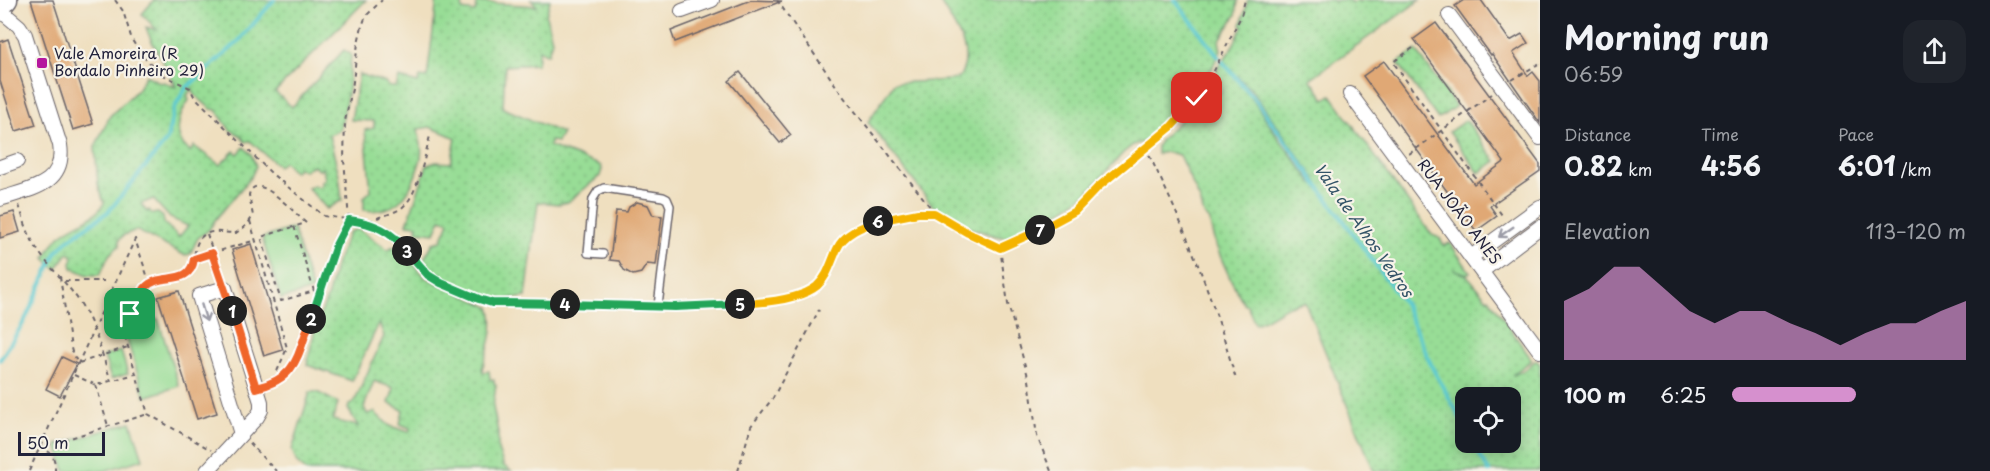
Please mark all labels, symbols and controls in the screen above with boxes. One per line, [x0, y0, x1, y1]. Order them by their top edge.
text: Morning run [1564, 11, 1769, 61]
button: share [1903, 20, 1966, 83]
place label: Vale Amoreira (R Bordalo Pinheiro 29) [54, 41, 204, 81]
marker: Vale Amoreira (R Bordalo Pinheiro 29) [35, 56, 49, 70]
text: 06:59 [1564, 59, 1623, 89]
pin [1171, 72, 1222, 123]
icon: check [1180, 81, 1213, 114]
text: Distance [1564, 122, 1631, 146]
text: Time [1701, 122, 1739, 146]
text: Pace [1838, 122, 1874, 146]
text: 0.82 [1564, 146, 1623, 185]
text: 4:56 [1701, 146, 1761, 185]
text: 6:01 [1838, 146, 1896, 185]
street label: RUA JOÃO ANES [1413, 153, 1508, 269]
text: km [1623, 157, 1652, 181]
text: /km [1896, 157, 1931, 181]
water label: Vala de Alhos Vedros [1309, 158, 1421, 303]
pin: 6 [863, 206, 893, 236]
text: 6 [872, 209, 884, 233]
pin: 7 [1025, 215, 1055, 245]
text: Elevation [1564, 216, 1650, 246]
text: 113–120 m [1866, 216, 1966, 246]
text: 7 [1035, 218, 1045, 242]
one-way arrow [1499, 226, 1515, 238]
pin: 3 [392, 236, 422, 266]
text: 3 [402, 239, 412, 263]
pin [104, 288, 155, 339]
pin: 4 [550, 289, 580, 319]
pin: 5 [725, 289, 755, 319]
text: 4 [560, 292, 570, 316]
text: 5 [735, 292, 745, 316]
pin: 1 [217, 296, 247, 326]
icon: arrive [113, 297, 146, 330]
text: 1 [228, 299, 236, 323]
one-way arrow [199, 303, 210, 322]
pin: 2 [296, 304, 326, 334]
text: 2 [305, 307, 317, 331]
text: 100 m [1564, 380, 1626, 410]
text: 6:25 [1660, 380, 1706, 410]
map controls [1455, 387, 1521, 453]
button: locate [1455, 387, 1521, 453]
scale bar [18, 429, 105, 456]
text: 50 m [27, 430, 68, 454]

